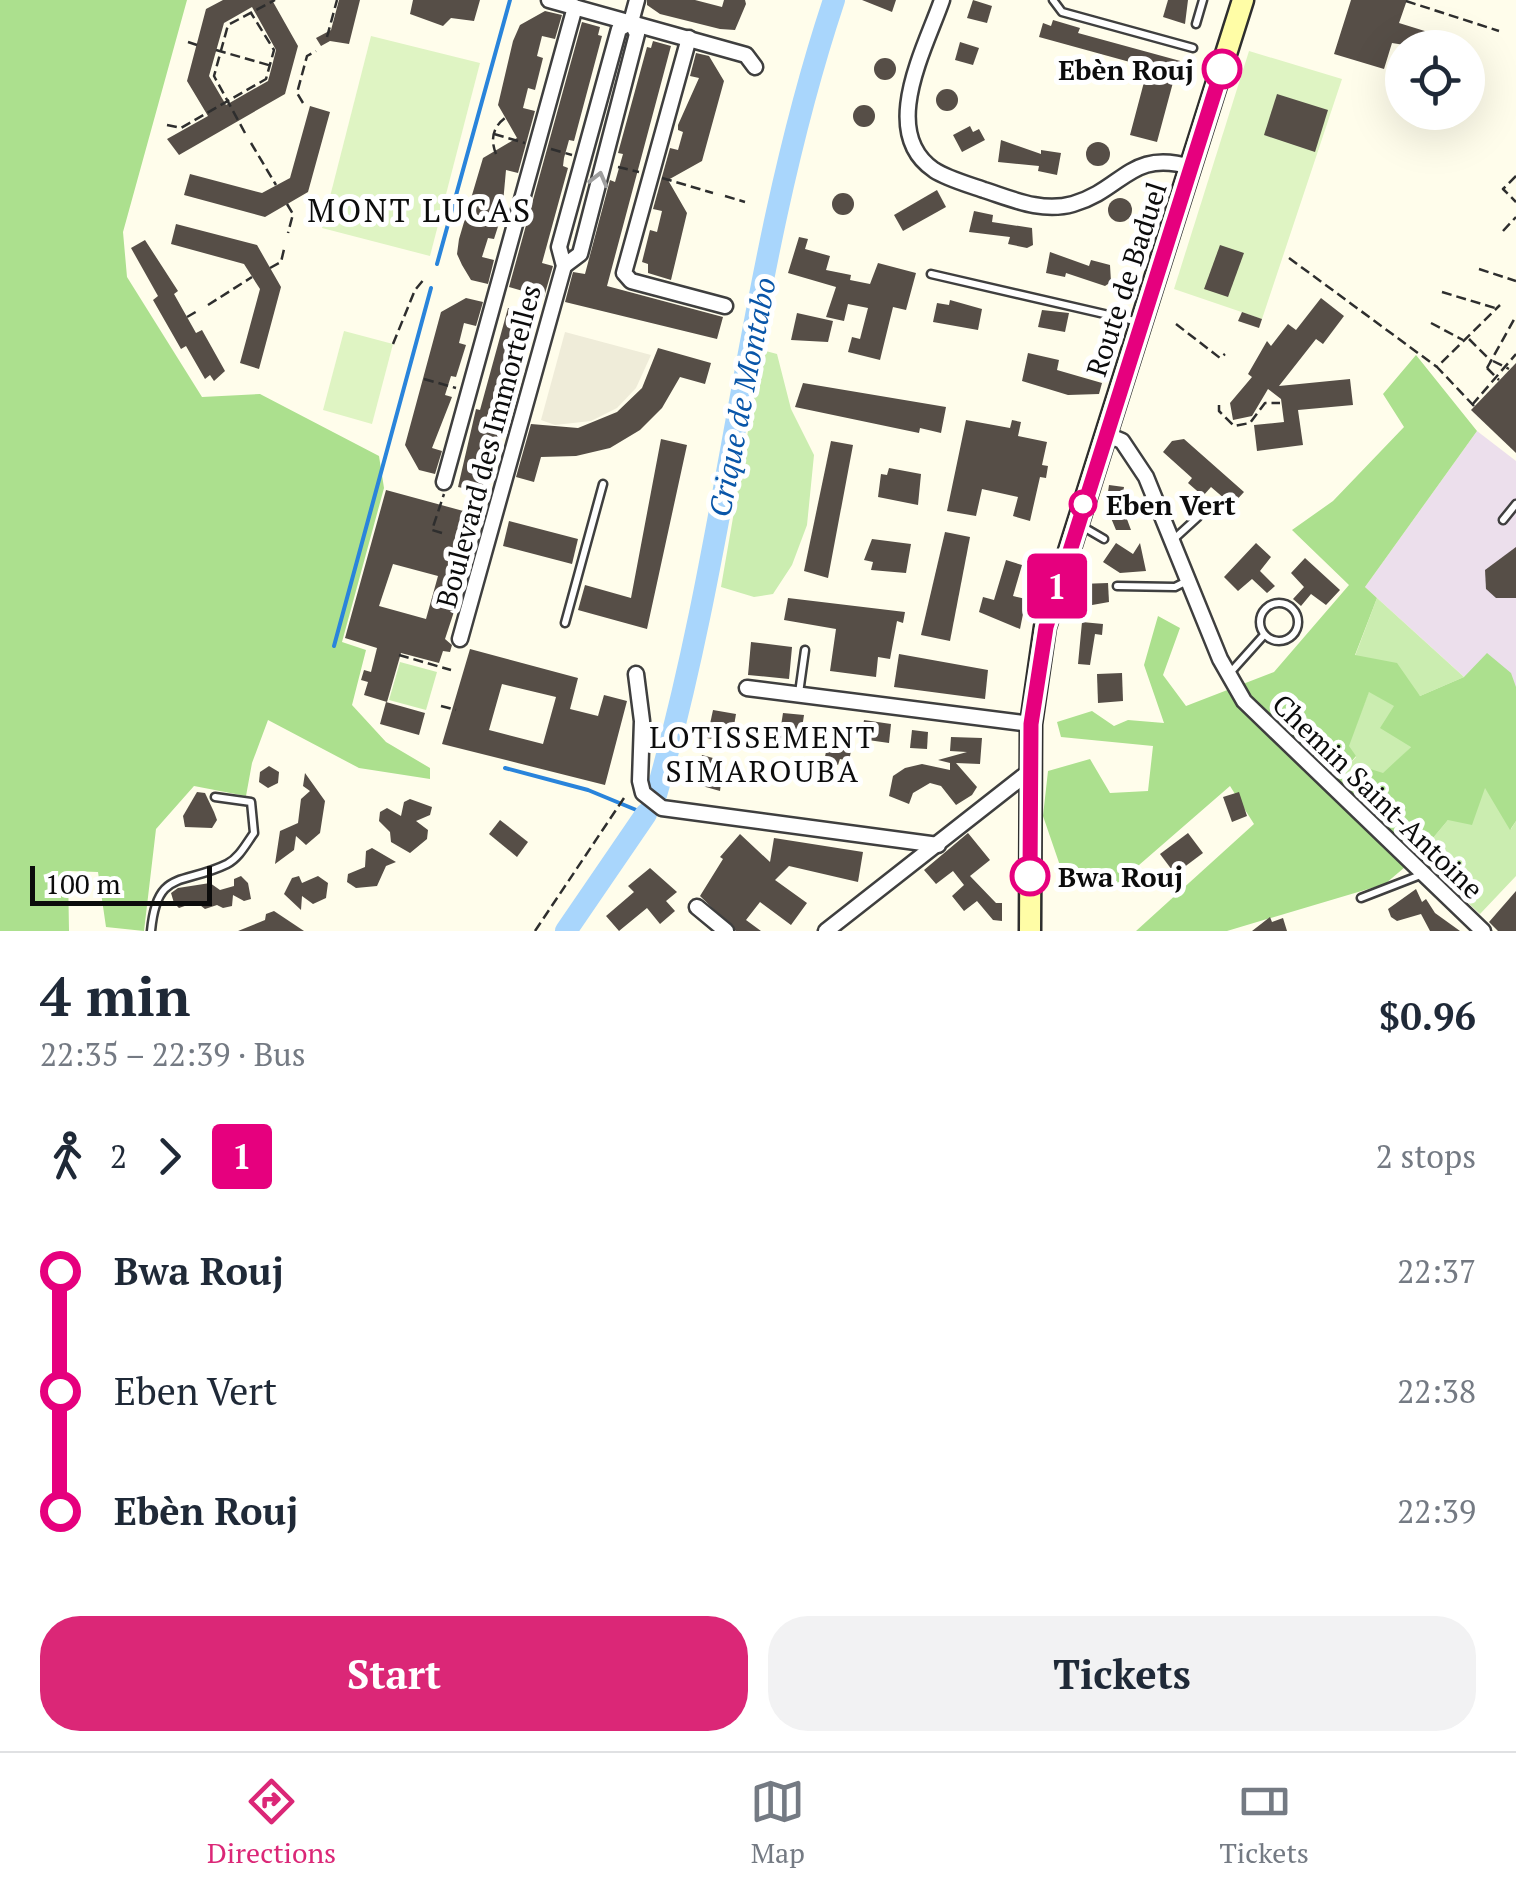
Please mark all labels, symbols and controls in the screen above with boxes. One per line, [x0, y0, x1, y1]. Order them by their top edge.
map controls [1385, 30, 1485, 130]
button: locate [1385, 30, 1485, 130]
marker: Ebèn Rouj [1203, 50, 1241, 88]
place label: Ebèn Rouj [1058, 51, 1194, 88]
one-way arrow [588, 171, 609, 188]
street label: Route de Baduel [1077, 177, 1175, 381]
district label: MONT LUCAS [307, 189, 533, 231]
water label: Crique de Montabo [699, 274, 785, 520]
street label: Boulevard des Immortelles [427, 281, 549, 611]
place label: Eben Vert [1106, 486, 1236, 523]
marker: Eben Vert [1070, 491, 1096, 517]
line badge: 1 [1024, 554, 1090, 618]
text: 1 [1047, 563, 1067, 609]
street label: Chemin Saint-Antoine [1265, 686, 1491, 906]
district label: LOTISSEMENT SIMAROUBA [649, 717, 877, 791]
marker: Bwa Rouj [1011, 857, 1049, 895]
place label: Bwa Rouj [1058, 858, 1183, 895]
scale bar [30, 861, 212, 906]
text: 100 m [45, 865, 121, 902]
text: 4 min [40, 959, 190, 1032]
text: $0.96 [1379, 991, 1476, 1041]
text: 22:35 – 22:39 · Bus [40, 1033, 306, 1075]
icon: walk [40, 1129, 95, 1184]
icon: forward [142, 1129, 197, 1184]
text: 1 [232, 1133, 252, 1179]
text: 2 [110, 1135, 127, 1177]
text: 2 stops [1376, 1135, 1476, 1177]
text: Bwa Rouj [114, 1246, 284, 1296]
text: 22:37 [1397, 1250, 1476, 1292]
text: Eben Vert [114, 1366, 277, 1416]
text: 22:38 [1397, 1370, 1476, 1412]
text: Ebèn Rouj [114, 1486, 298, 1536]
text: 22:39 [1397, 1490, 1476, 1532]
button: Start [40, 1616, 748, 1731]
button: Tickets [768, 1616, 1476, 1731]
tab: Directions [207, 1774, 336, 1871]
tab: Map [750, 1774, 805, 1871]
tab: Tickets [1219, 1774, 1309, 1871]

